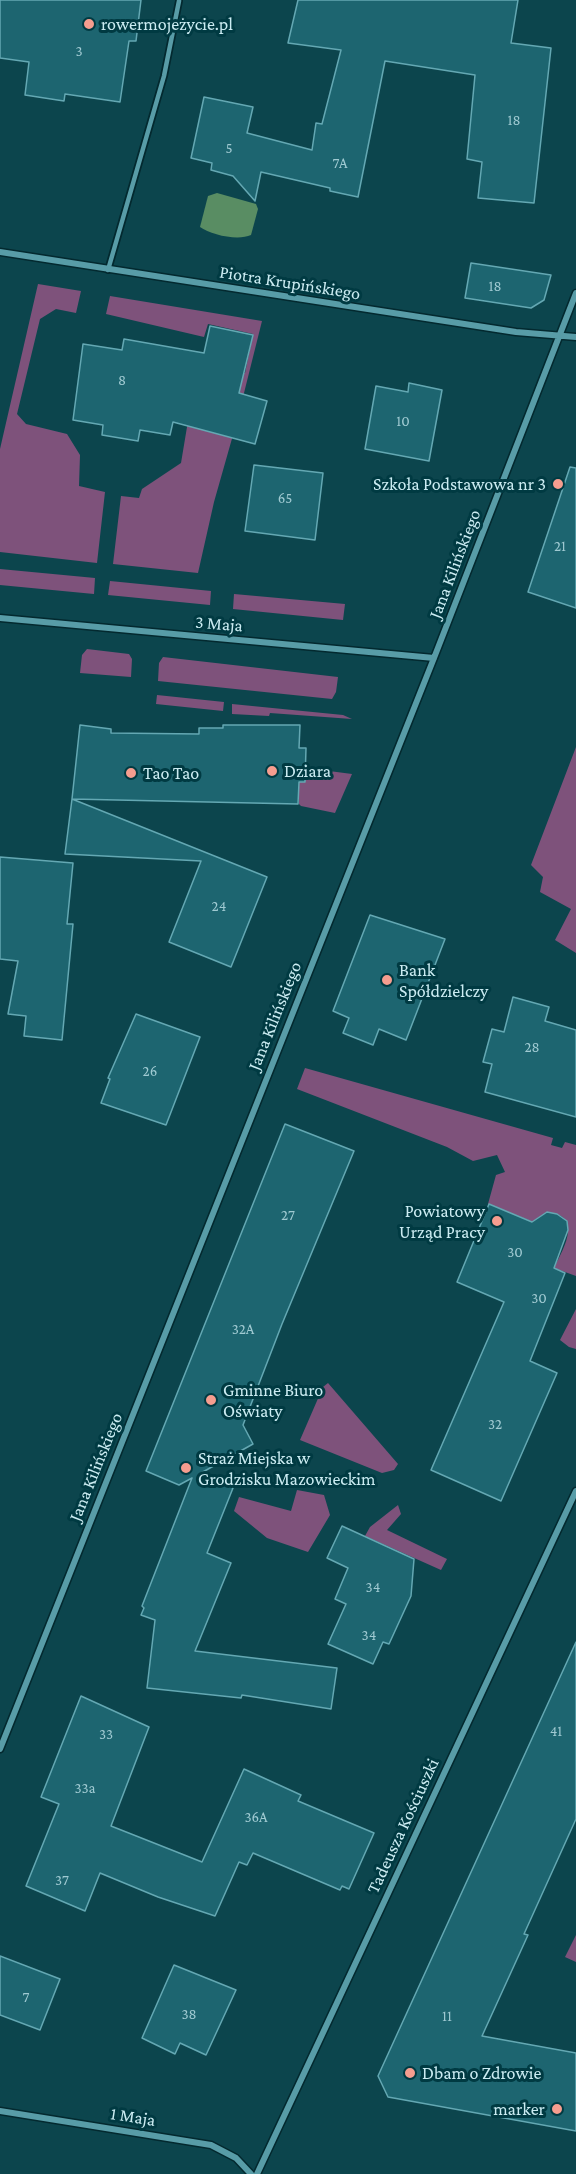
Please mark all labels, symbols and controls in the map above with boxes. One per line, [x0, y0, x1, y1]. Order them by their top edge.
place label: rowermojeżycie.pl [101, 13, 233, 35]
marker: rowermojeżycie.pl [82, 17, 96, 31]
house number: 3 [75, 42, 83, 60]
house number: 18 [507, 111, 521, 129]
house number: 5 [225, 139, 233, 157]
house number: 7A [333, 154, 347, 172]
street label: Piotra Krupińskiego [218, 261, 362, 305]
house number: 18 [488, 277, 502, 295]
house number: 8 [118, 371, 126, 389]
house number: 10 [396, 412, 410, 430]
place label: Szkoła Podstawowa nr 3 [373, 473, 546, 495]
marker: Szkoła Podstawowa nr 3 [551, 477, 565, 491]
house number: 65 [278, 489, 292, 507]
street label: Jana Kilińskiego [424, 506, 486, 622]
house number: 21 [554, 537, 566, 555]
street label: 3 Maja [194, 611, 244, 637]
place label: Dziara [284, 760, 331, 782]
place label: Tao Tao [143, 762, 199, 784]
marker: Dziara [265, 764, 279, 778]
marker: Tao Tao [124, 766, 138, 780]
house number: 24 [212, 897, 226, 915]
street label: Jana Kilińskiego [243, 959, 307, 1073]
place label: Bank Spółdzielczy [399, 959, 488, 1002]
marker: Bank Spółdzielczy [380, 973, 394, 987]
house number: 28 [524, 1038, 540, 1056]
house number: 26 [143, 1062, 157, 1080]
place label: Powiatowy Urząd Pracy [399, 1200, 485, 1242]
house number: 27 [281, 1206, 295, 1224]
marker: Powiatowy Urząd Pracy [490, 1214, 504, 1228]
house number: 30 [507, 1243, 523, 1261]
house number: 30 [531, 1289, 547, 1307]
house number: 32A [232, 1320, 254, 1338]
place label: Gminne Biuro Oświaty [223, 1379, 323, 1422]
marker: Gminne Biuro Oświaty [204, 1393, 218, 1407]
street label: Jana Kilińskiego [64, 1410, 128, 1524]
house number: 32 [488, 1415, 502, 1433]
place label: Straż Miejska w Grodzisku Mazowieckim [198, 1447, 375, 1490]
marker: Straż Miejska w Grodzisku Mazowieckim [179, 1461, 193, 1475]
house number: 34 [366, 1578, 380, 1596]
house number: 34 [362, 1626, 376, 1644]
house number: 41 [550, 1722, 562, 1740]
house number: 33 [99, 1725, 113, 1743]
street label: Tadeusza Kościuszki [362, 1755, 444, 1897]
house number: 33a [74, 1779, 96, 1797]
house number: 36A [244, 1808, 268, 1826]
house number: 37 [55, 1871, 69, 1889]
house number: 7 [23, 1988, 29, 2006]
house number: 38 [181, 2005, 197, 2023]
house number: 11 [442, 2007, 452, 2025]
place label: Dbam o Zdrowie [422, 2062, 541, 2084]
marker: Dbam o Zdrowie [403, 2066, 417, 2080]
place label: marker [493, 2098, 545, 2120]
marker: marker [550, 2102, 564, 2116]
street label: 1 Maja [109, 2103, 157, 2131]

